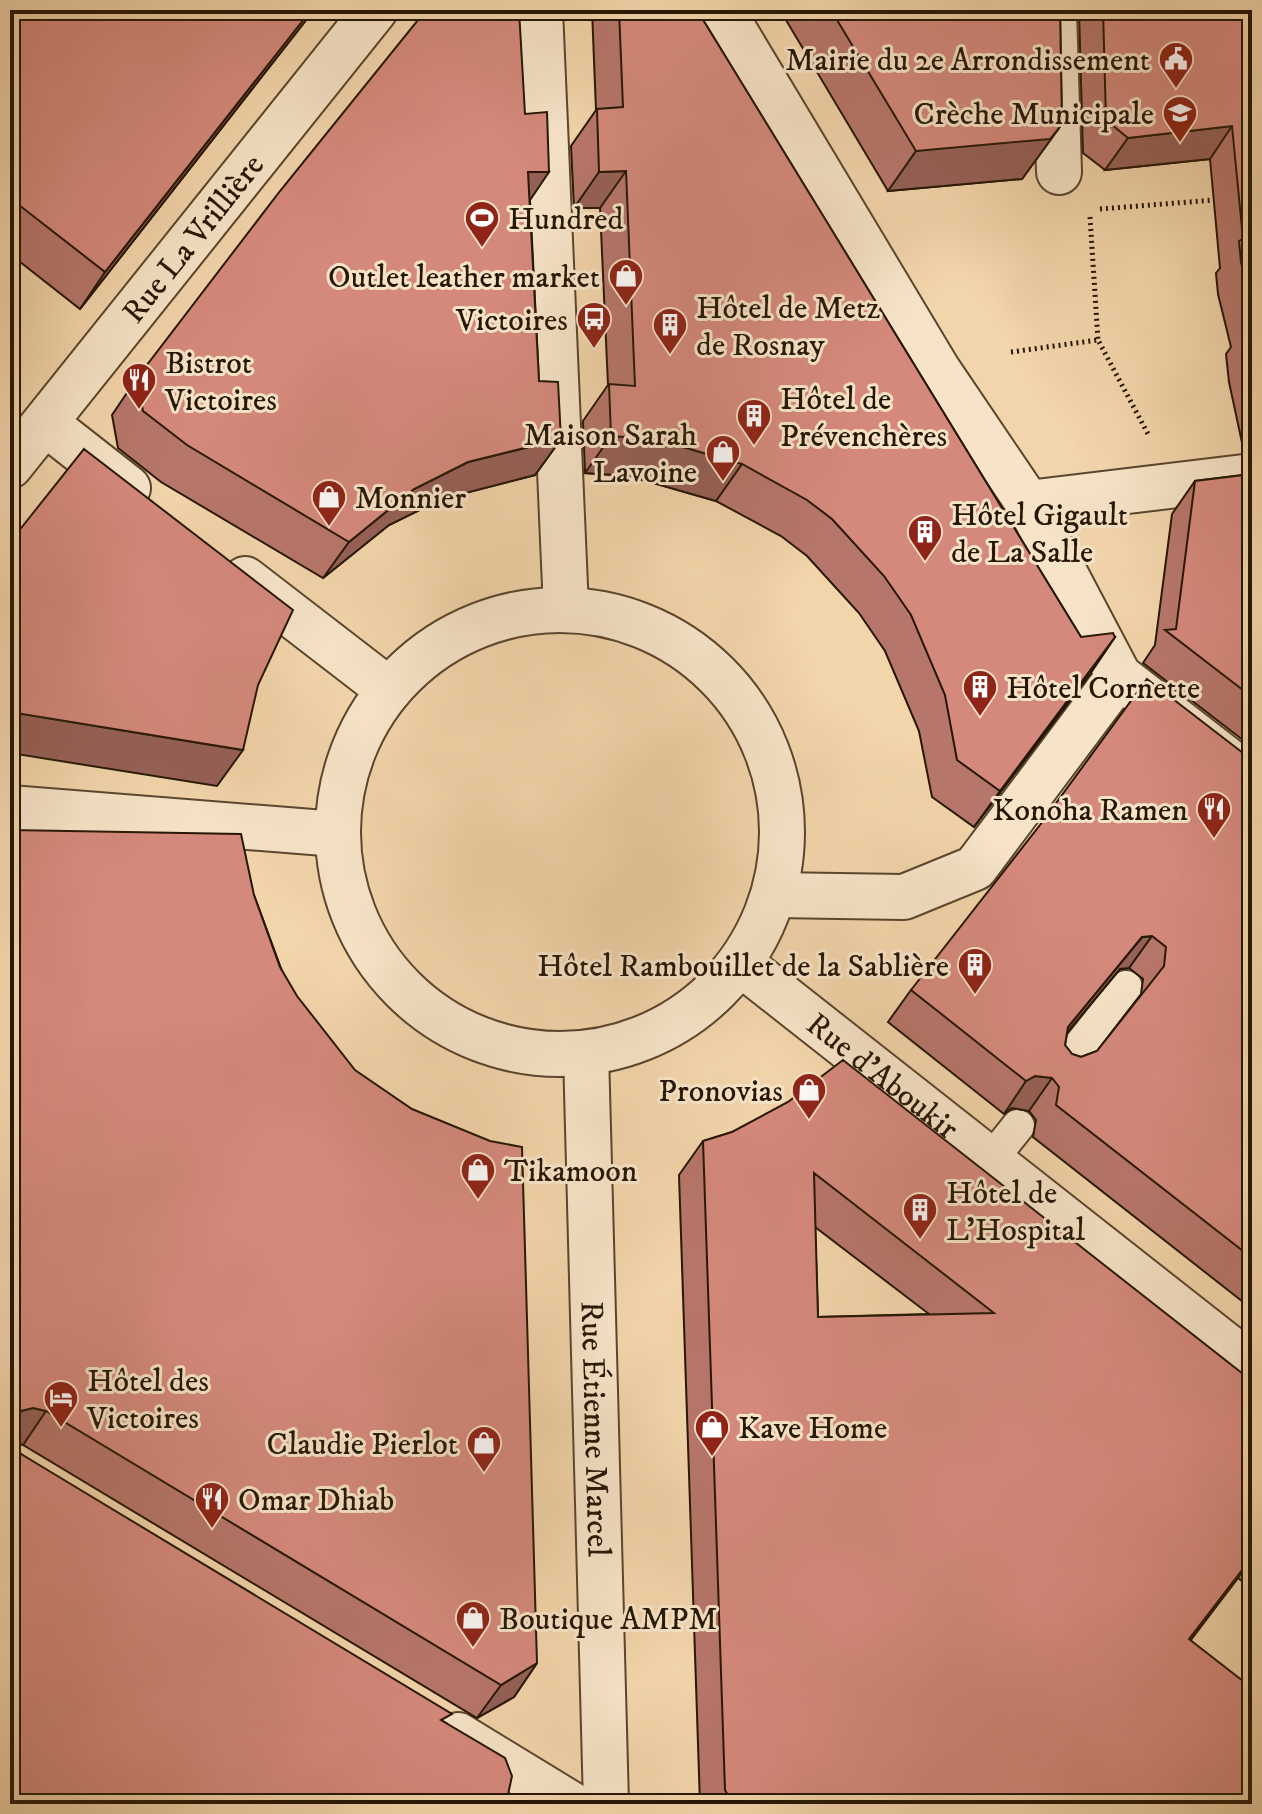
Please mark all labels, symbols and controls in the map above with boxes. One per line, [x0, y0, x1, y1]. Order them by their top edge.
public building icon: Mairie du 2e Arrondissement [1157, 40, 1195, 90]
place label: Mairie du 2e Arrondissement [785, 41, 1150, 81]
school or university icon: Crèche Municipale [1161, 94, 1199, 144]
place label: Crèche Municipale [914, 95, 1154, 135]
street label: Rue La Vrillière [114, 147, 274, 332]
sports icon: Hundred [463, 199, 501, 249]
place label: Hundred [508, 200, 624, 240]
shop icon: Outlet leather market [607, 257, 645, 307]
place label: Outlet leather market [328, 258, 600, 298]
place label: Hôtel de Metz de Rosnay [696, 289, 880, 366]
bus stop icon: Victoires [575, 300, 613, 350]
place label: Victoires [455, 301, 568, 341]
building icon: Hôtel de Metz de Rosnay [651, 306, 689, 356]
place label: Bistrot Victoires [164, 344, 277, 421]
restaurant icon: Bistrot Victoires [120, 361, 158, 411]
place label: Hôtel de Prévenchères [780, 380, 947, 457]
building icon: Hôtel de Prévenchères [735, 397, 773, 447]
place label: Maison Sarah Lavoine [523, 416, 697, 493]
shop icon: Maison Sarah Lavoine [704, 433, 742, 483]
shop icon: Monnier [310, 478, 348, 528]
place label: Monnier [355, 479, 466, 519]
place label: Hôtel Gigault de La Salle [951, 496, 1128, 573]
building icon: Hôtel Gigault de La Salle [906, 513, 944, 563]
building icon: Hôtel Cornette [961, 668, 999, 718]
place label: Hôtel Cornette [1006, 669, 1200, 709]
restaurant icon: Konoha Ramen [1195, 790, 1233, 840]
place label: Konoha Ramen [992, 791, 1188, 831]
building icon: Hôtel Rambouillet de la Sablière [956, 946, 994, 996]
place label: Hôtel Rambouillet de la Sablière [537, 947, 949, 987]
street label: Rue d'Aboukir [798, 1005, 966, 1149]
shop icon: Pronovias [790, 1071, 828, 1121]
place label: Pronovias [658, 1072, 783, 1112]
shop icon: Tikamoon [459, 1151, 497, 1201]
place label: Tikamoon [504, 1152, 638, 1192]
place label: Hôtel de L'Hospital [946, 1174, 1085, 1251]
building icon: Hôtel de L'Hospital [901, 1191, 939, 1241]
street label: Rue Étienne Marcel [571, 1300, 617, 1558]
place label: Hôtel des Victoires [86, 1362, 209, 1439]
hotel icon: Hôtel des Victoires [42, 1379, 80, 1429]
shop icon: Kave Home [693, 1408, 731, 1458]
place label: Kave Home [738, 1409, 887, 1449]
shop icon: Claudie Pierlot [465, 1424, 503, 1474]
place label: Claudie Pierlot [267, 1425, 458, 1465]
restaurant icon: Omar Dhiab [193, 1480, 231, 1530]
place label: Omar Dhiab [238, 1481, 394, 1521]
shop icon: Boutique AMPM [454, 1599, 492, 1649]
place label: Boutique AMPM [499, 1600, 718, 1640]

